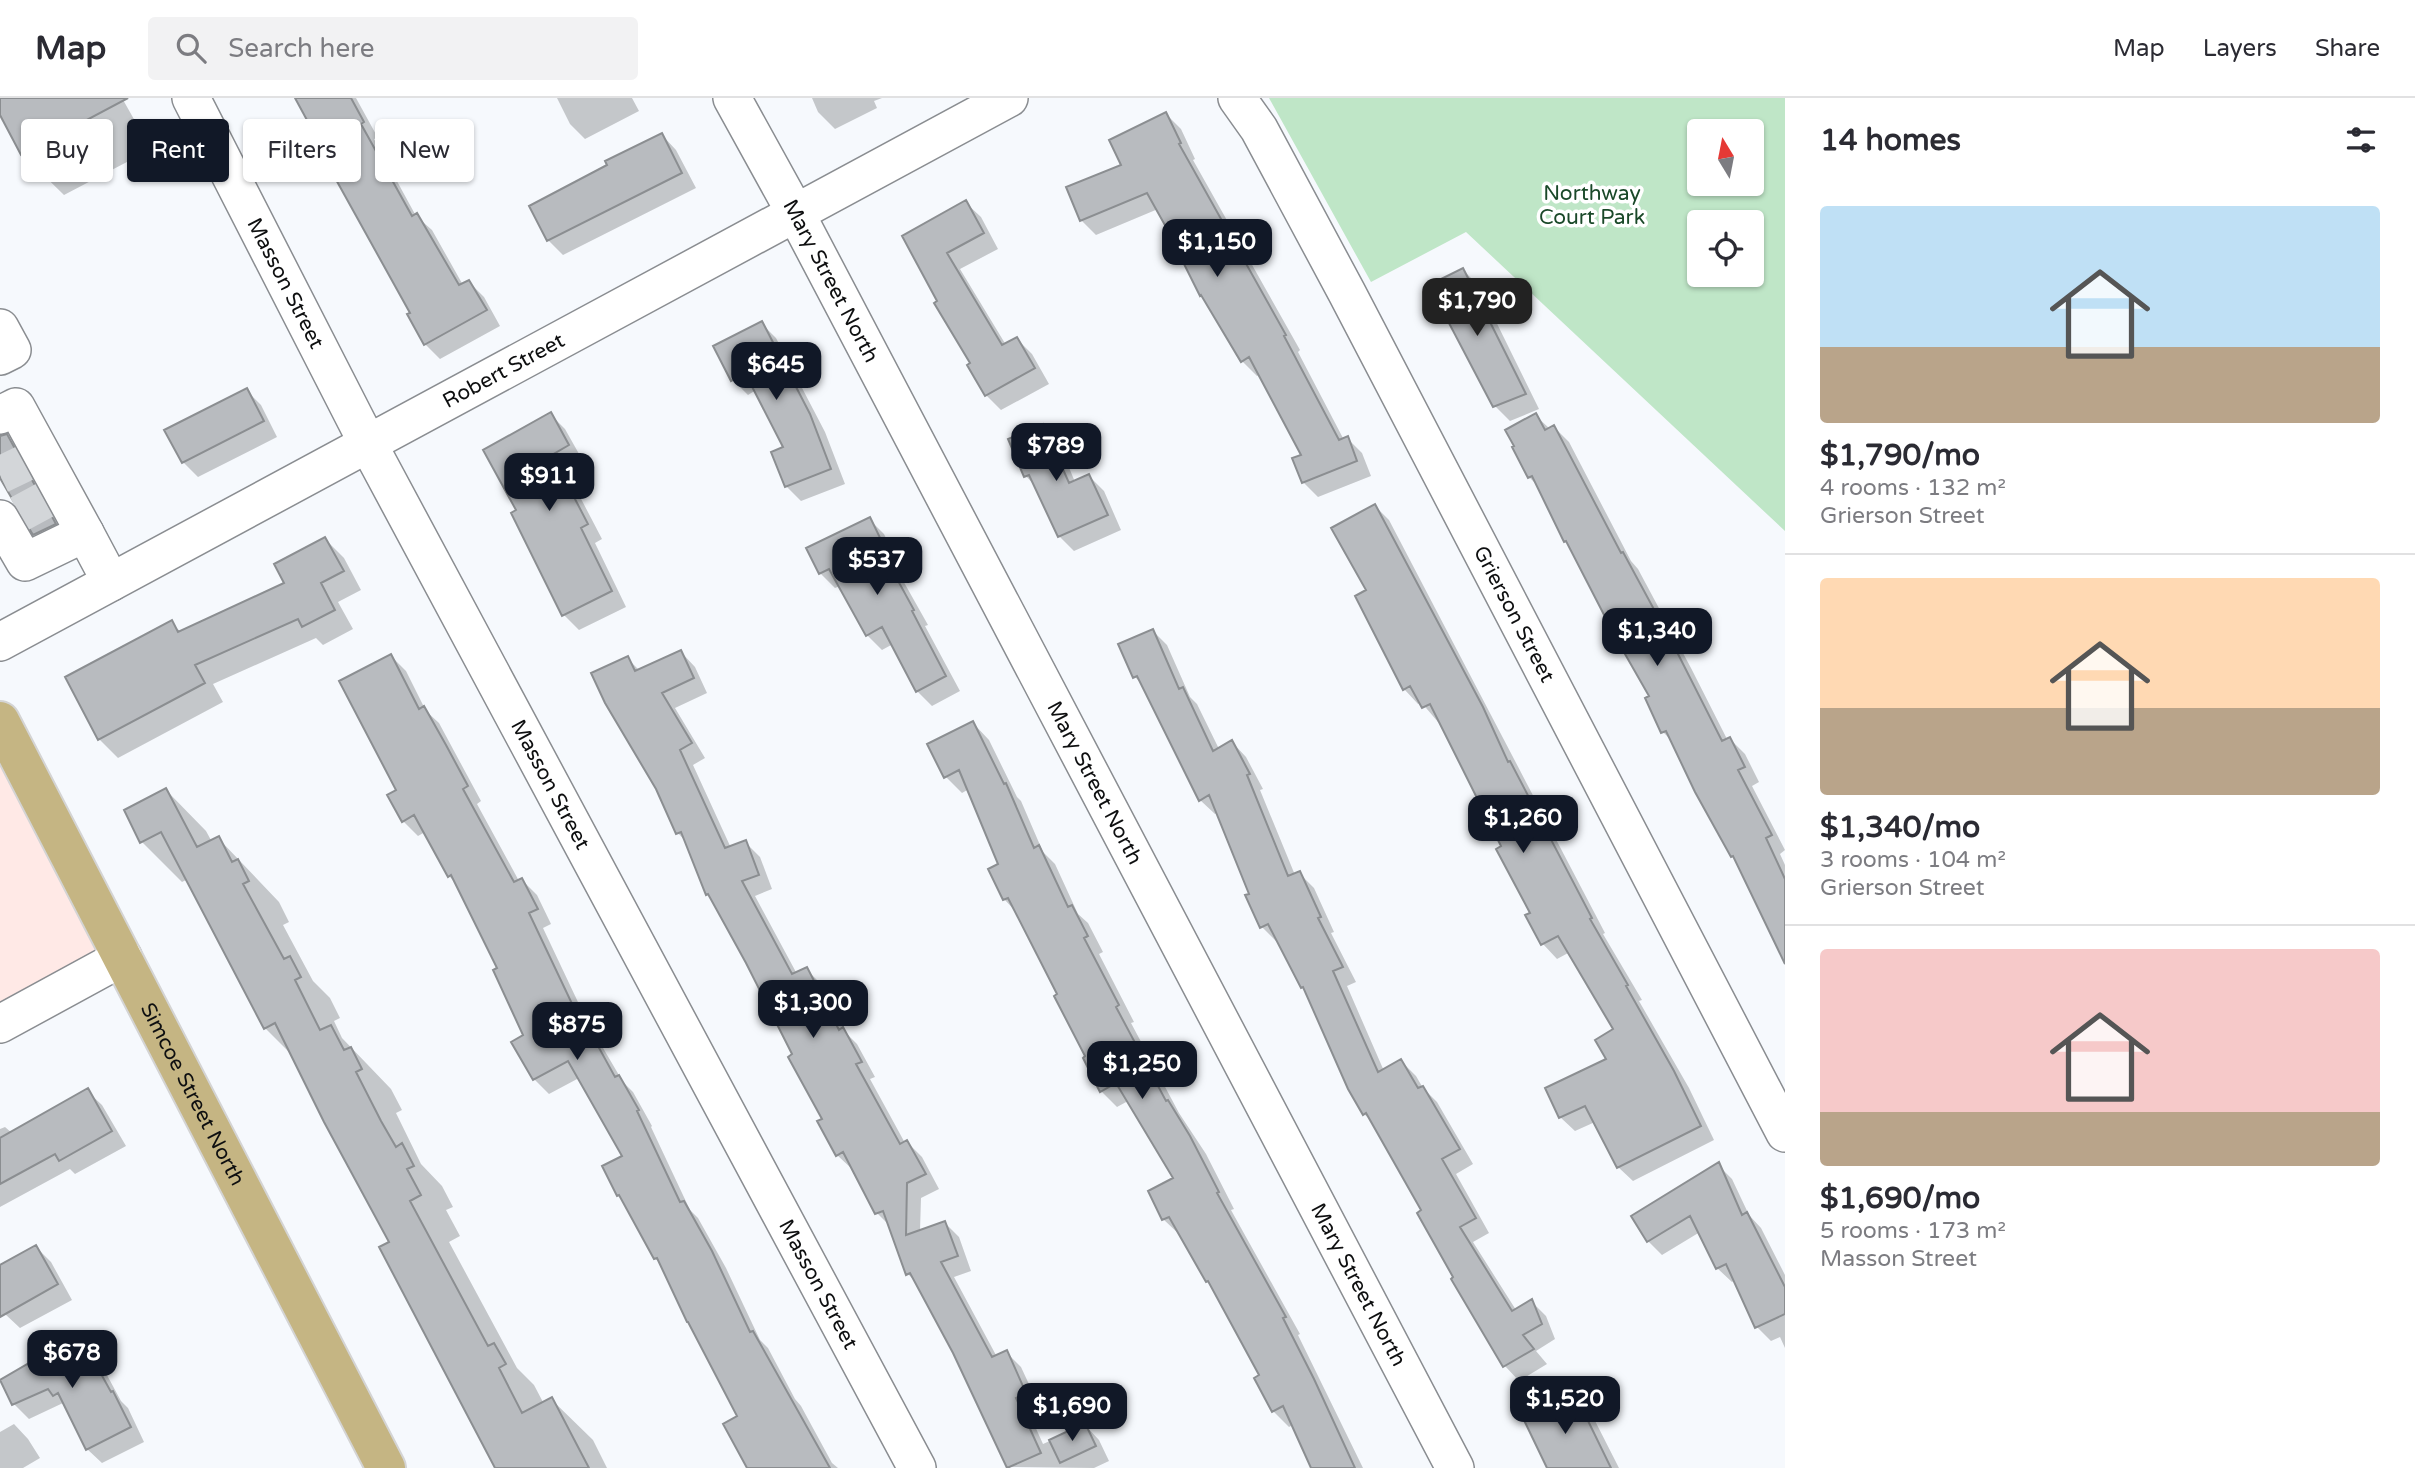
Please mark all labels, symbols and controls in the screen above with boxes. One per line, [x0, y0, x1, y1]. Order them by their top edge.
search box [148, 17, 638, 80]
text: Map [35, 29, 106, 68]
icon: search [172, 29, 210, 67]
text: Search here [228, 33, 374, 64]
text: Map [2113, 34, 2165, 63]
text: Layers [2203, 34, 2277, 63]
text: Share [2315, 34, 2380, 63]
chip: Buy [21, 119, 113, 182]
chip: Rent [127, 119, 229, 182]
chip: Filters [243, 119, 361, 182]
chip: New [375, 119, 474, 182]
north arrow [1687, 119, 1764, 196]
map controls [1687, 119, 1764, 287]
icon: filters [2342, 121, 2380, 159]
text: 14 homes [1820, 122, 1961, 159]
park label: Northway Court Park [1539, 181, 1645, 230]
street label: Mary Street North [777, 195, 884, 367]
button: locate [1687, 210, 1764, 287]
street label: Masson Street [242, 214, 329, 353]
pin: $1,150 [1160, 220, 1274, 279]
text: $1,150 [1178, 228, 1256, 256]
icon: home [2037, 251, 2163, 377]
pin: $1,790 [1420, 278, 1534, 338]
text: $1,790 [1438, 287, 1516, 315]
street label: Robert Street [439, 328, 569, 414]
pin: $645 [735, 342, 817, 402]
text: $645 [747, 351, 805, 379]
pin: $789 [1015, 424, 1097, 483]
text: $789 [1027, 432, 1085, 460]
text: $1,790/mo [1820, 437, 1980, 474]
pin: $911 [508, 454, 590, 513]
text: $911 [520, 462, 578, 490]
text: 4 rooms · 132 m² [1820, 474, 2006, 502]
text: Grierson Street [1820, 502, 1985, 530]
pin: $537 [836, 538, 918, 597]
street label: Grierson Street [1468, 542, 1560, 687]
text: $537 [848, 546, 906, 574]
pin: $1,340 [1600, 608, 1714, 668]
text: $1,340 [1618, 617, 1696, 645]
icon: home [2037, 623, 2163, 749]
street label: Mary Street North [1041, 697, 1148, 869]
street label: Masson Street [505, 716, 595, 854]
pin: $1,260 [1466, 796, 1580, 855]
text: $1,260 [1484, 804, 1562, 832]
text: $1,340/mo [1820, 809, 1980, 846]
text: 3 rooms · 104 m² [1820, 846, 2006, 874]
text: Grierson Street [1820, 874, 1985, 902]
pin: $1,300 [756, 981, 870, 1040]
text: $1,300 [774, 989, 852, 1017]
icon: home [2037, 994, 2163, 1120]
street label: Simcoe Street North [135, 999, 250, 1190]
pin: $875 [536, 1002, 618, 1062]
text: $875 [548, 1011, 606, 1039]
pin: $1,250 [1085, 1042, 1199, 1101]
text: $1,250 [1103, 1050, 1181, 1078]
text: $1,690/mo [1820, 1180, 1980, 1217]
street label: Mary Street North [1305, 1199, 1411, 1371]
street label: Masson Street [773, 1215, 863, 1354]
text: 5 rooms · 173 m² [1820, 1217, 2006, 1245]
text: Masson Street [1820, 1245, 1977, 1273]
pin: $678 [31, 1330, 113, 1390]
text: $678 [43, 1339, 101, 1367]
pin: $1,520 [1508, 1376, 1622, 1436]
pin: $1,690 [1015, 1384, 1129, 1443]
text: $1,520 [1526, 1385, 1604, 1413]
text: $1,690 [1033, 1392, 1111, 1420]

